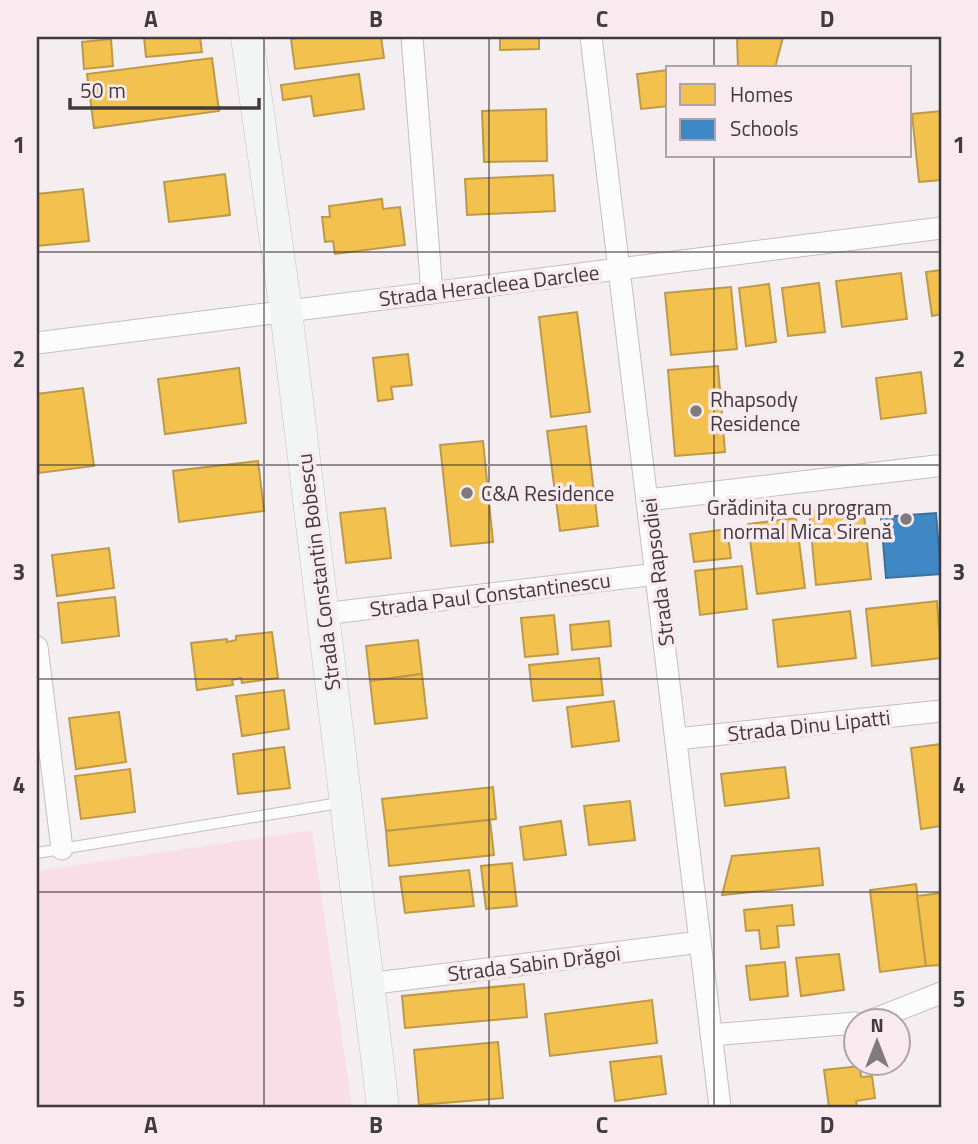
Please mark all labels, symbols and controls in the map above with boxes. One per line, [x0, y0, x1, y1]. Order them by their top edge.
text: A [144, 1, 158, 36]
text: B [369, 1, 383, 36]
text: C [596, 1, 608, 36]
text: D [820, 1, 834, 36]
scale bar [70, 66, 259, 110]
legend [666, 66, 912, 158]
text: 50 m [80, 74, 126, 106]
text: Homes [730, 78, 793, 110]
text: Schools [730, 112, 799, 144]
text: 1 [13, 127, 25, 162]
text: 1 [953, 127, 965, 162]
street label: Strada Heracleea Darclee [377, 256, 601, 314]
text: 2 [13, 341, 25, 376]
text: 2 [953, 341, 965, 376]
place label: Rhapsody Residence [710, 383, 800, 439]
marker: Rhapsody Residence [688, 403, 704, 419]
street label: Strada Constantin Bobescu [288, 452, 348, 692]
place label: C&A Residence [481, 477, 614, 509]
marker: C&A Residence [459, 485, 475, 501]
place label: Grădinița cu program normal Mica Sirenă [707, 491, 892, 547]
street label: Strada Rapsodiei [632, 496, 682, 648]
marker: Grădinița cu program normal Mica Sirenă [898, 511, 914, 527]
text: 3 [13, 554, 25, 589]
text: 3 [953, 554, 965, 589]
street label: Strada Paul Constantinescu [368, 563, 612, 625]
street label: Strada Dinu Lipatti [726, 701, 892, 749]
text: 4 [13, 767, 25, 802]
text: 4 [953, 767, 965, 802]
street label: Strada Sabin Drăgoi [446, 937, 622, 989]
text: 5 [13, 981, 25, 1016]
text: 5 [953, 981, 965, 1016]
north arrow [842, 1007, 912, 1078]
text: N [870, 1010, 884, 1039]
text: A [144, 1107, 158, 1142]
text: B [369, 1107, 383, 1142]
text: C [596, 1107, 608, 1142]
text: D [820, 1107, 834, 1142]

